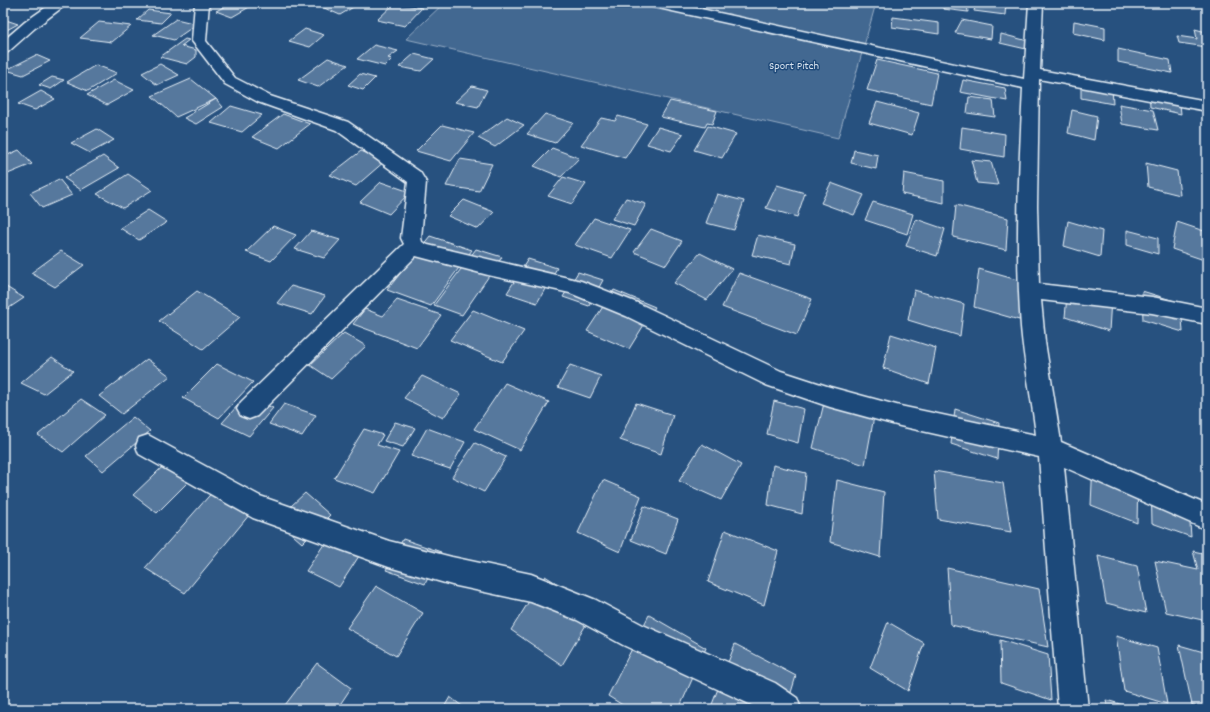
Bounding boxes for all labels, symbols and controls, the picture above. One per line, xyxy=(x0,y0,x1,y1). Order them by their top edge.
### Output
park label: Sport Pitch xyxy=(769,58,819,75)

